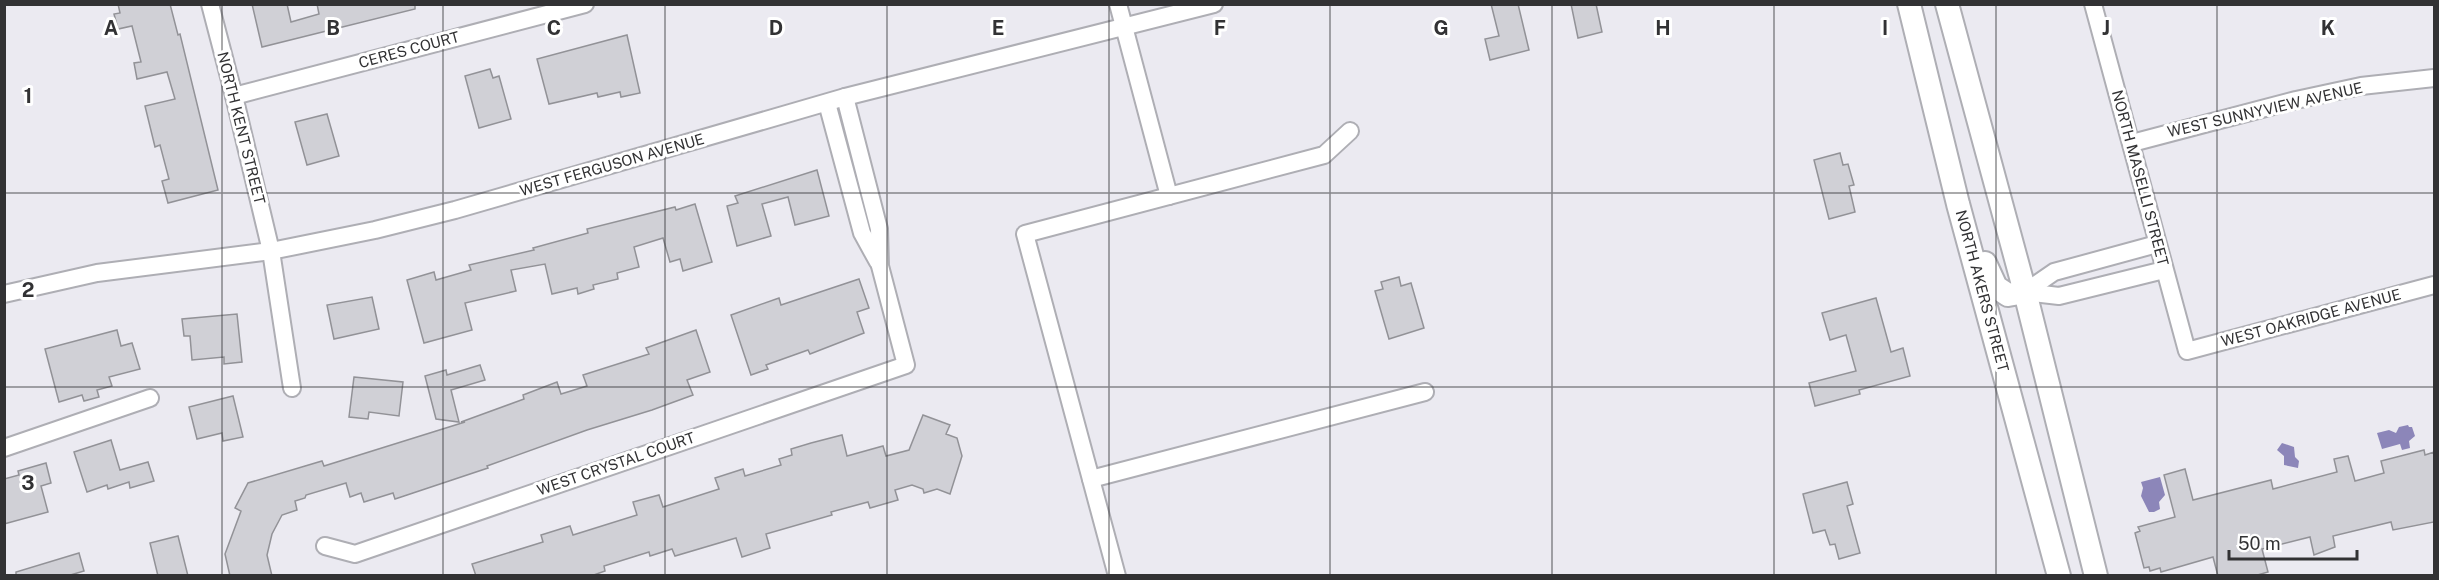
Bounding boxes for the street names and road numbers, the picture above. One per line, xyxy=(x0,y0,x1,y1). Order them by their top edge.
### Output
street label: CERES COURT xyxy=(357,28,461,71)
street label: NORTH KENT STREET xyxy=(214,50,269,206)
street label: WEST SUNNYVIEW AVENUE xyxy=(2166,79,2364,140)
street label: NORTH MASELLI STREET xyxy=(2109,88,2172,268)
street label: WEST FERGUSON AVENUE xyxy=(518,130,706,199)
street label: NORTH AKERS STREET xyxy=(1953,208,2012,374)
street label: WEST OAKRIDGE AVENUE xyxy=(2219,285,2403,350)
street label: WEST CRYSTAL COURT xyxy=(535,428,697,499)

